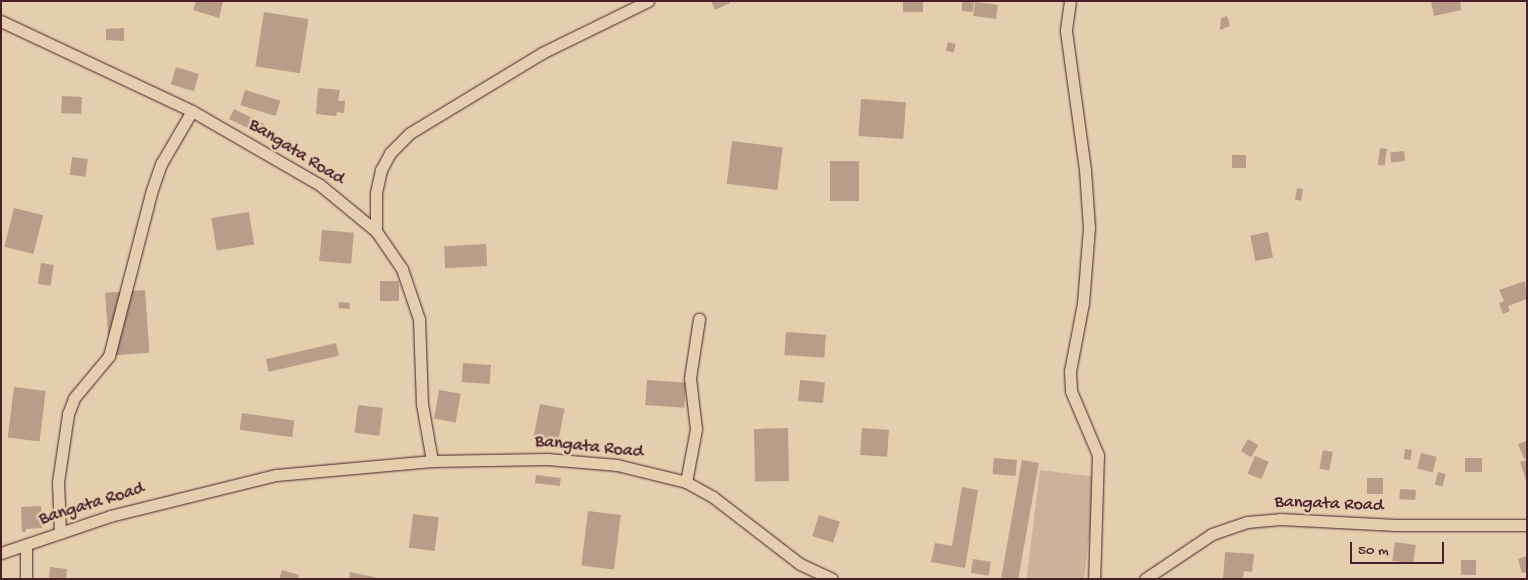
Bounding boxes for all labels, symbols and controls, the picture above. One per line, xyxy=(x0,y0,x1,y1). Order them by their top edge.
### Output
street label: Bangata Road xyxy=(244,115,348,191)
street label: Bangata Road xyxy=(534,432,644,464)
street label: Bangata Road xyxy=(37,479,147,531)
street label: Bangata Road xyxy=(1274,492,1384,518)
scale bar xyxy=(1353,532,1447,564)
text: 50 m xyxy=(1358,542,1389,560)

